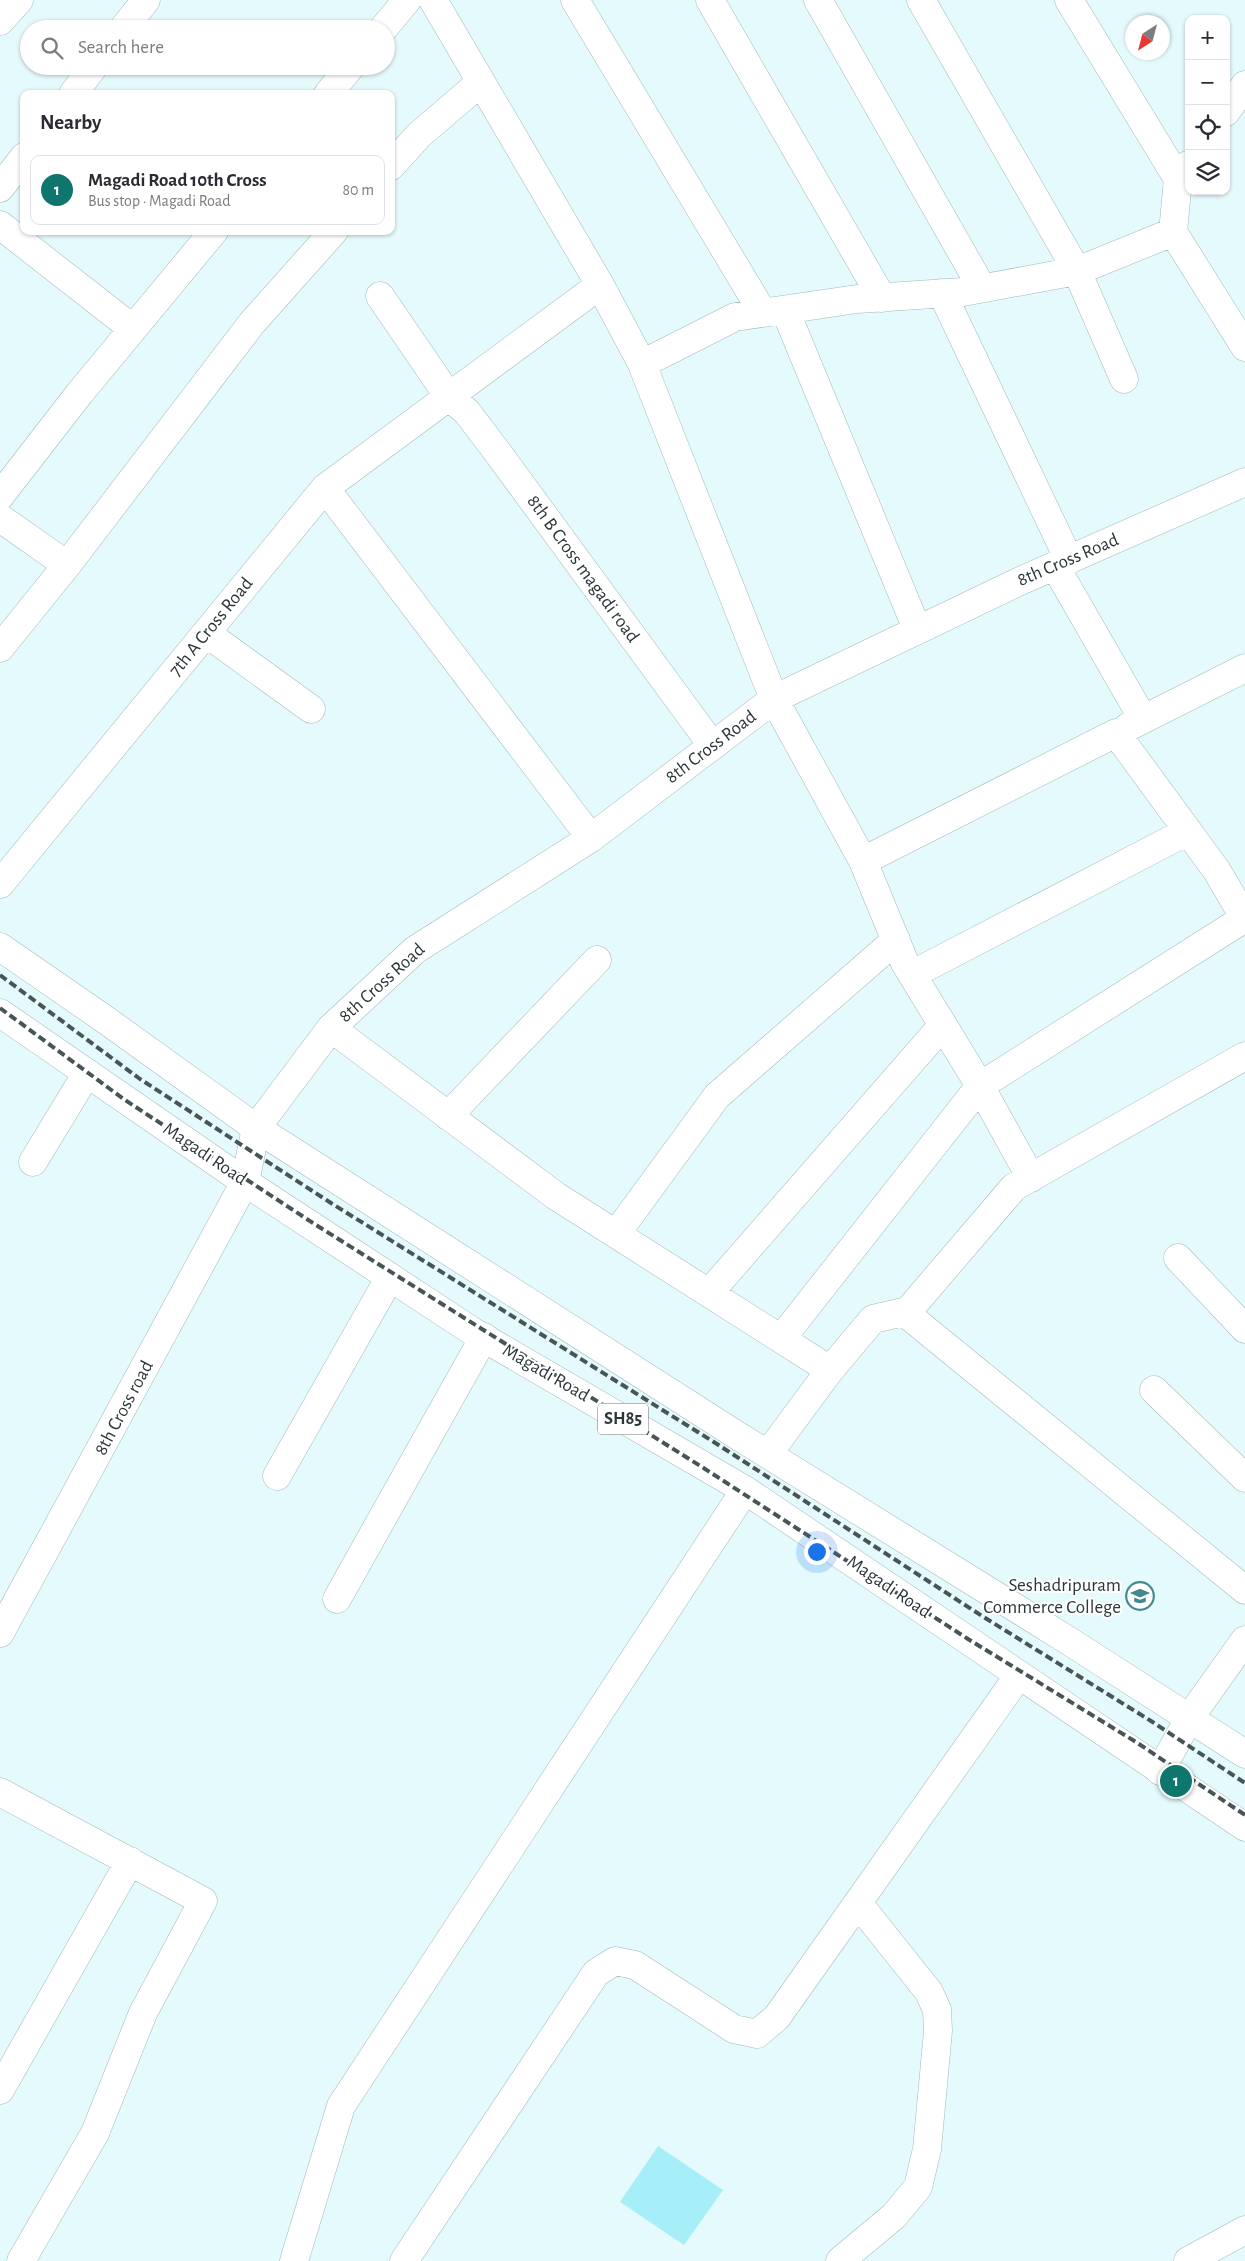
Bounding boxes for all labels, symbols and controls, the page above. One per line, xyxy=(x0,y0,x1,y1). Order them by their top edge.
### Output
north arrow xyxy=(1125,15,1170,60)
map controls xyxy=(1185,15,1230,195)
button: + xyxy=(1185,15,1230,60)
search box xyxy=(20,20,395,75)
icon: search xyxy=(38,34,66,62)
text: Search here xyxy=(78,38,164,57)
button: − xyxy=(1185,60,1230,105)
button: locate xyxy=(1185,105,1230,150)
text: Nearby xyxy=(40,112,101,133)
button: layers xyxy=(1185,150,1230,195)
text: Magadi Road 10th Cross xyxy=(88,171,267,190)
text: 1 xyxy=(54,182,60,198)
text: 80 m xyxy=(343,182,374,198)
text: Bus stop · Magadi Road xyxy=(88,193,231,209)
street label: 8th B Cross magadi road xyxy=(523,492,643,646)
street label: 8th Cross Road xyxy=(1015,530,1122,590)
street label: 7th A Cross Road xyxy=(166,574,257,680)
street label: 8th Cross Road xyxy=(662,707,760,787)
street label: 8th Cross Road xyxy=(336,940,429,1026)
street label: Magadi Road xyxy=(160,1119,251,1189)
street label: Magadi Road xyxy=(499,1341,593,1405)
street label: 8th Cross road xyxy=(91,1357,157,1458)
road number: SH85 xyxy=(598,1404,648,1435)
your location xyxy=(804,1539,830,1565)
street label: Magadi Road xyxy=(844,1552,935,1622)
place label: Seshadripuram Commerce College xyxy=(983,1576,1121,1617)
school or university icon: Seshadripuram Commerce College xyxy=(1125,1581,1155,1611)
pin: 1 xyxy=(1160,1762,1192,1800)

